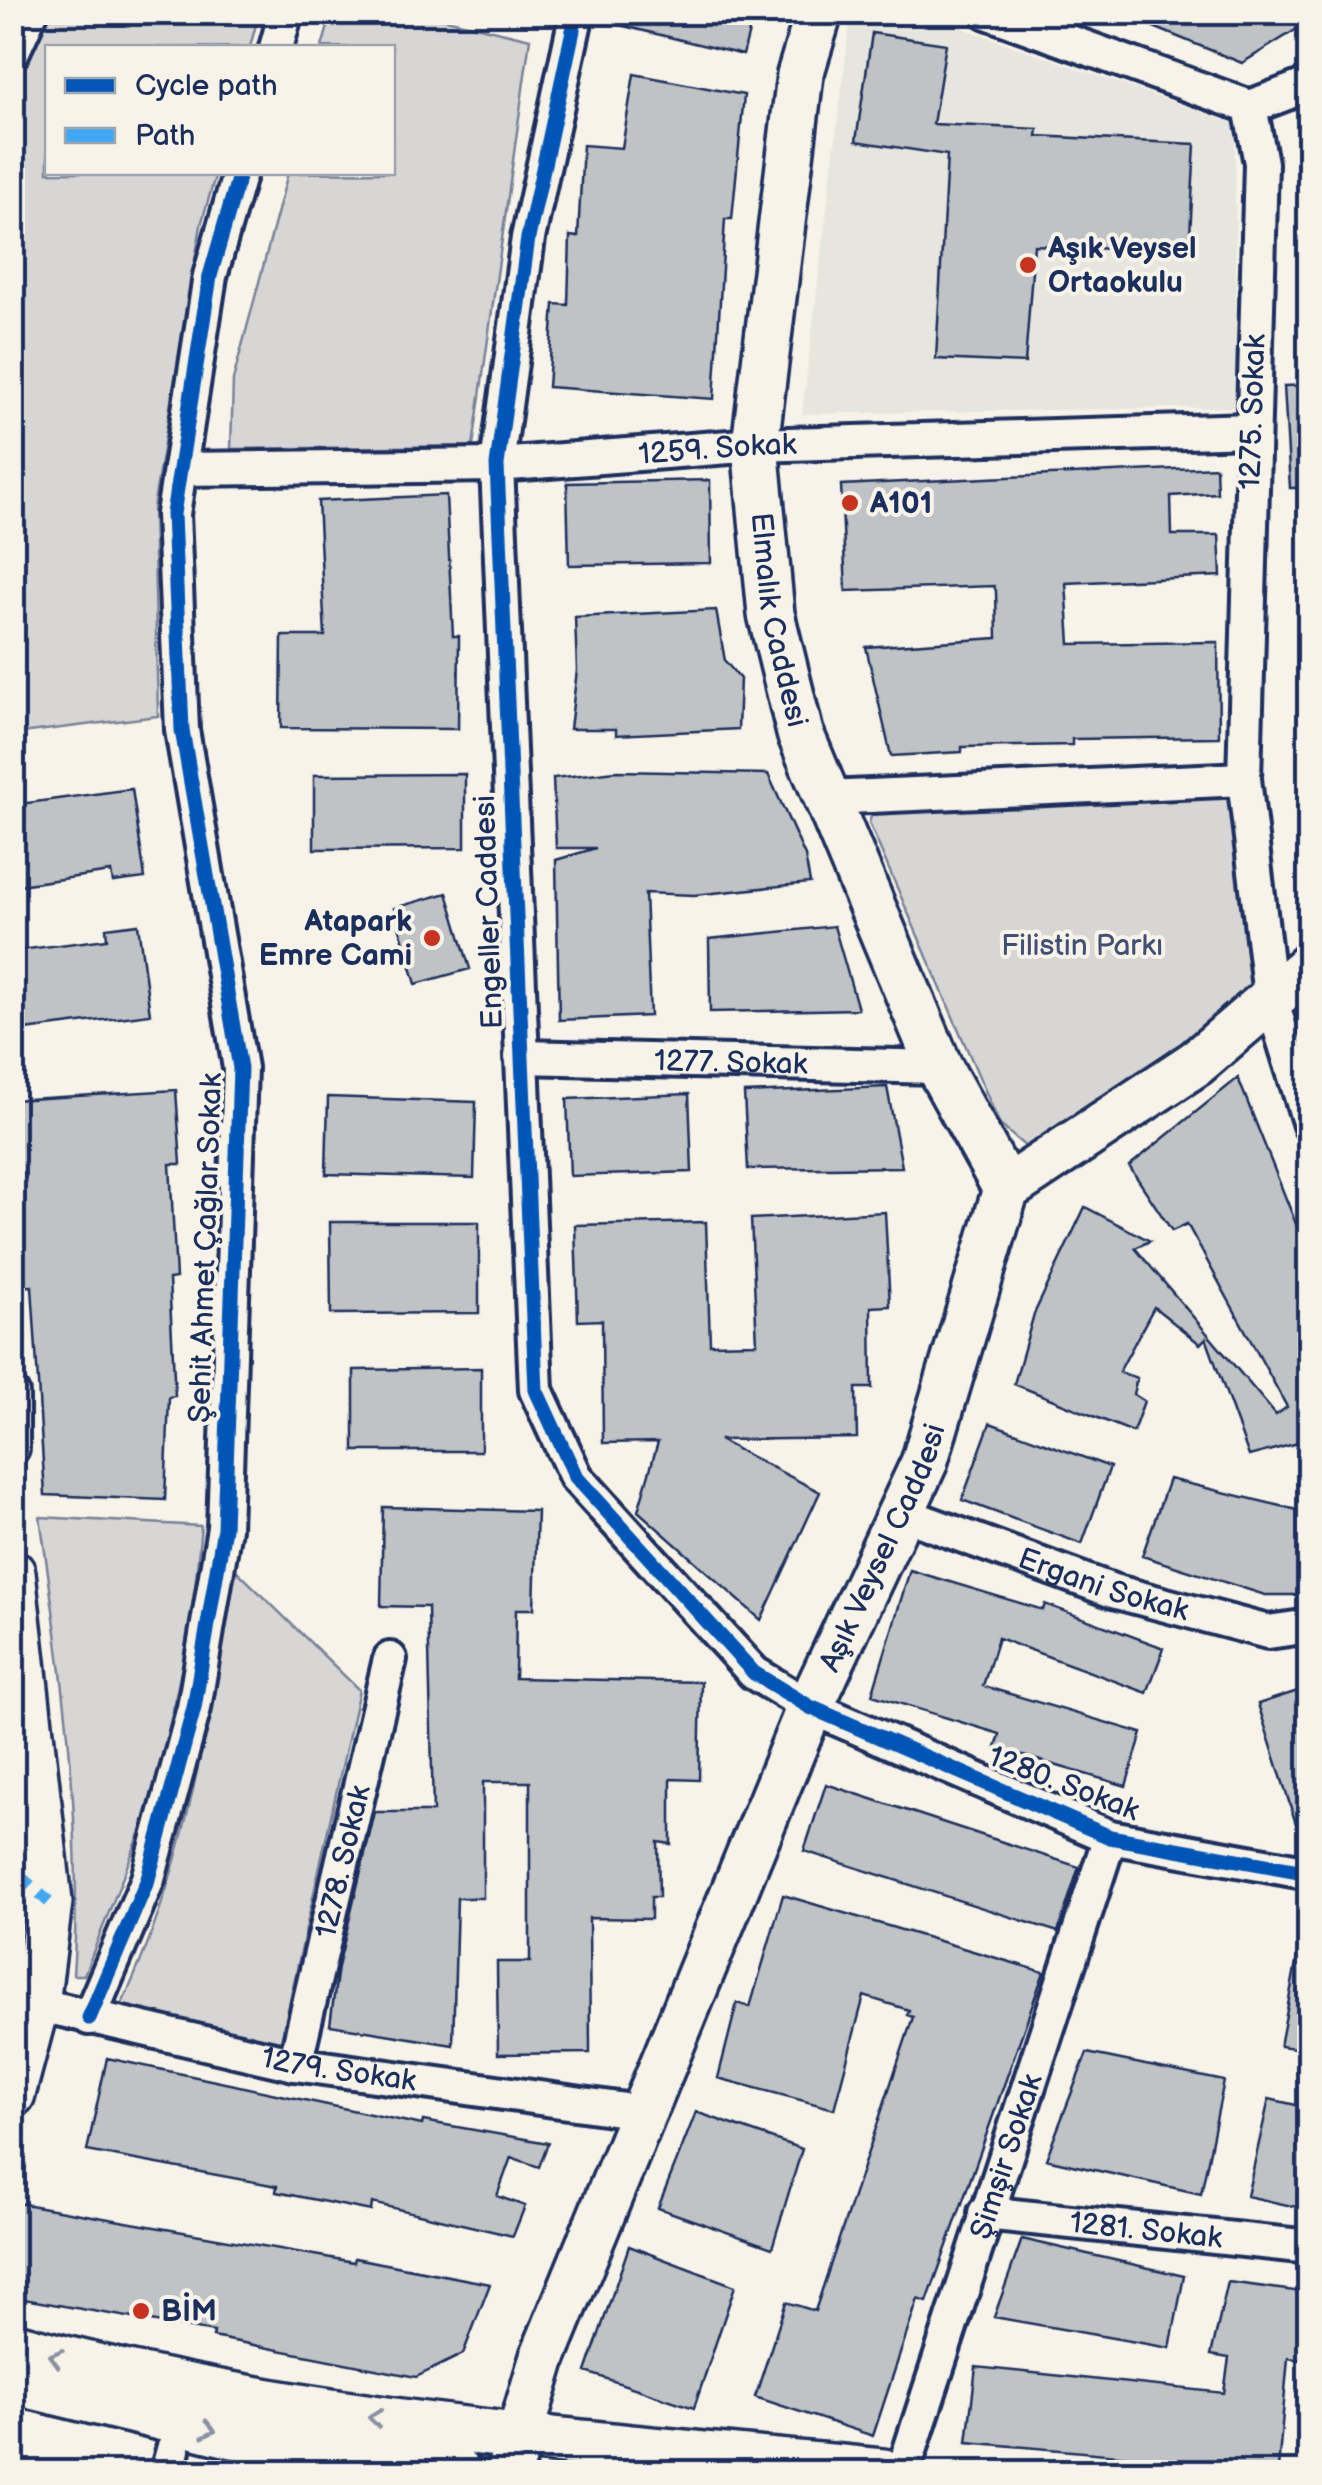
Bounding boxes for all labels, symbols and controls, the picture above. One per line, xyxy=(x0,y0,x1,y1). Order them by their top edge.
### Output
legend xyxy=(45,45,395,175)
text: Cycle path xyxy=(135,68,278,104)
text: Path xyxy=(135,118,195,154)
place label: Aşık Veysel Ortaokulu xyxy=(1047,231,1197,301)
marker: Aşık Veysel Ortaokulu xyxy=(1017,254,1039,276)
street label: 1275. Sokak xyxy=(1232,333,1274,490)
street label: 1259. Sokak xyxy=(637,427,797,473)
place label: A101 xyxy=(869,486,932,522)
marker: A101 xyxy=(839,492,861,514)
street label: Elmalık Caddesi xyxy=(742,511,815,731)
street label: Engeller Caddesi xyxy=(467,794,511,1030)
place label: Atapark Emre Cami xyxy=(259,904,412,974)
marker: Atapark Emre Cami xyxy=(421,927,443,949)
park label: Filistin Parkı xyxy=(1001,928,1163,964)
street label: 1277. Sokak xyxy=(654,1043,808,1083)
street label: Şehit Ahmet Çağlar Sokak xyxy=(182,1072,230,1424)
street label: Aşık Veysel Caddesi xyxy=(812,1420,954,1678)
street label: Ergani Sokak xyxy=(1013,1541,1193,1629)
street label: 1280. Sokak xyxy=(983,1739,1145,1829)
street label: 1278. Sokak xyxy=(308,1781,379,1942)
street label: 1279. Sokak xyxy=(258,2040,419,2100)
street label: Şimşir Sokak xyxy=(963,2069,1051,2244)
street label: 1281. Sokak xyxy=(1068,2205,1224,2257)
place label: BİM xyxy=(161,2291,217,2330)
marker: BİM xyxy=(130,2300,152,2322)
one-way arrow xyxy=(48,2348,65,2369)
one-way arrow xyxy=(366,2409,383,2430)
one-way arrow xyxy=(200,2418,217,2439)

